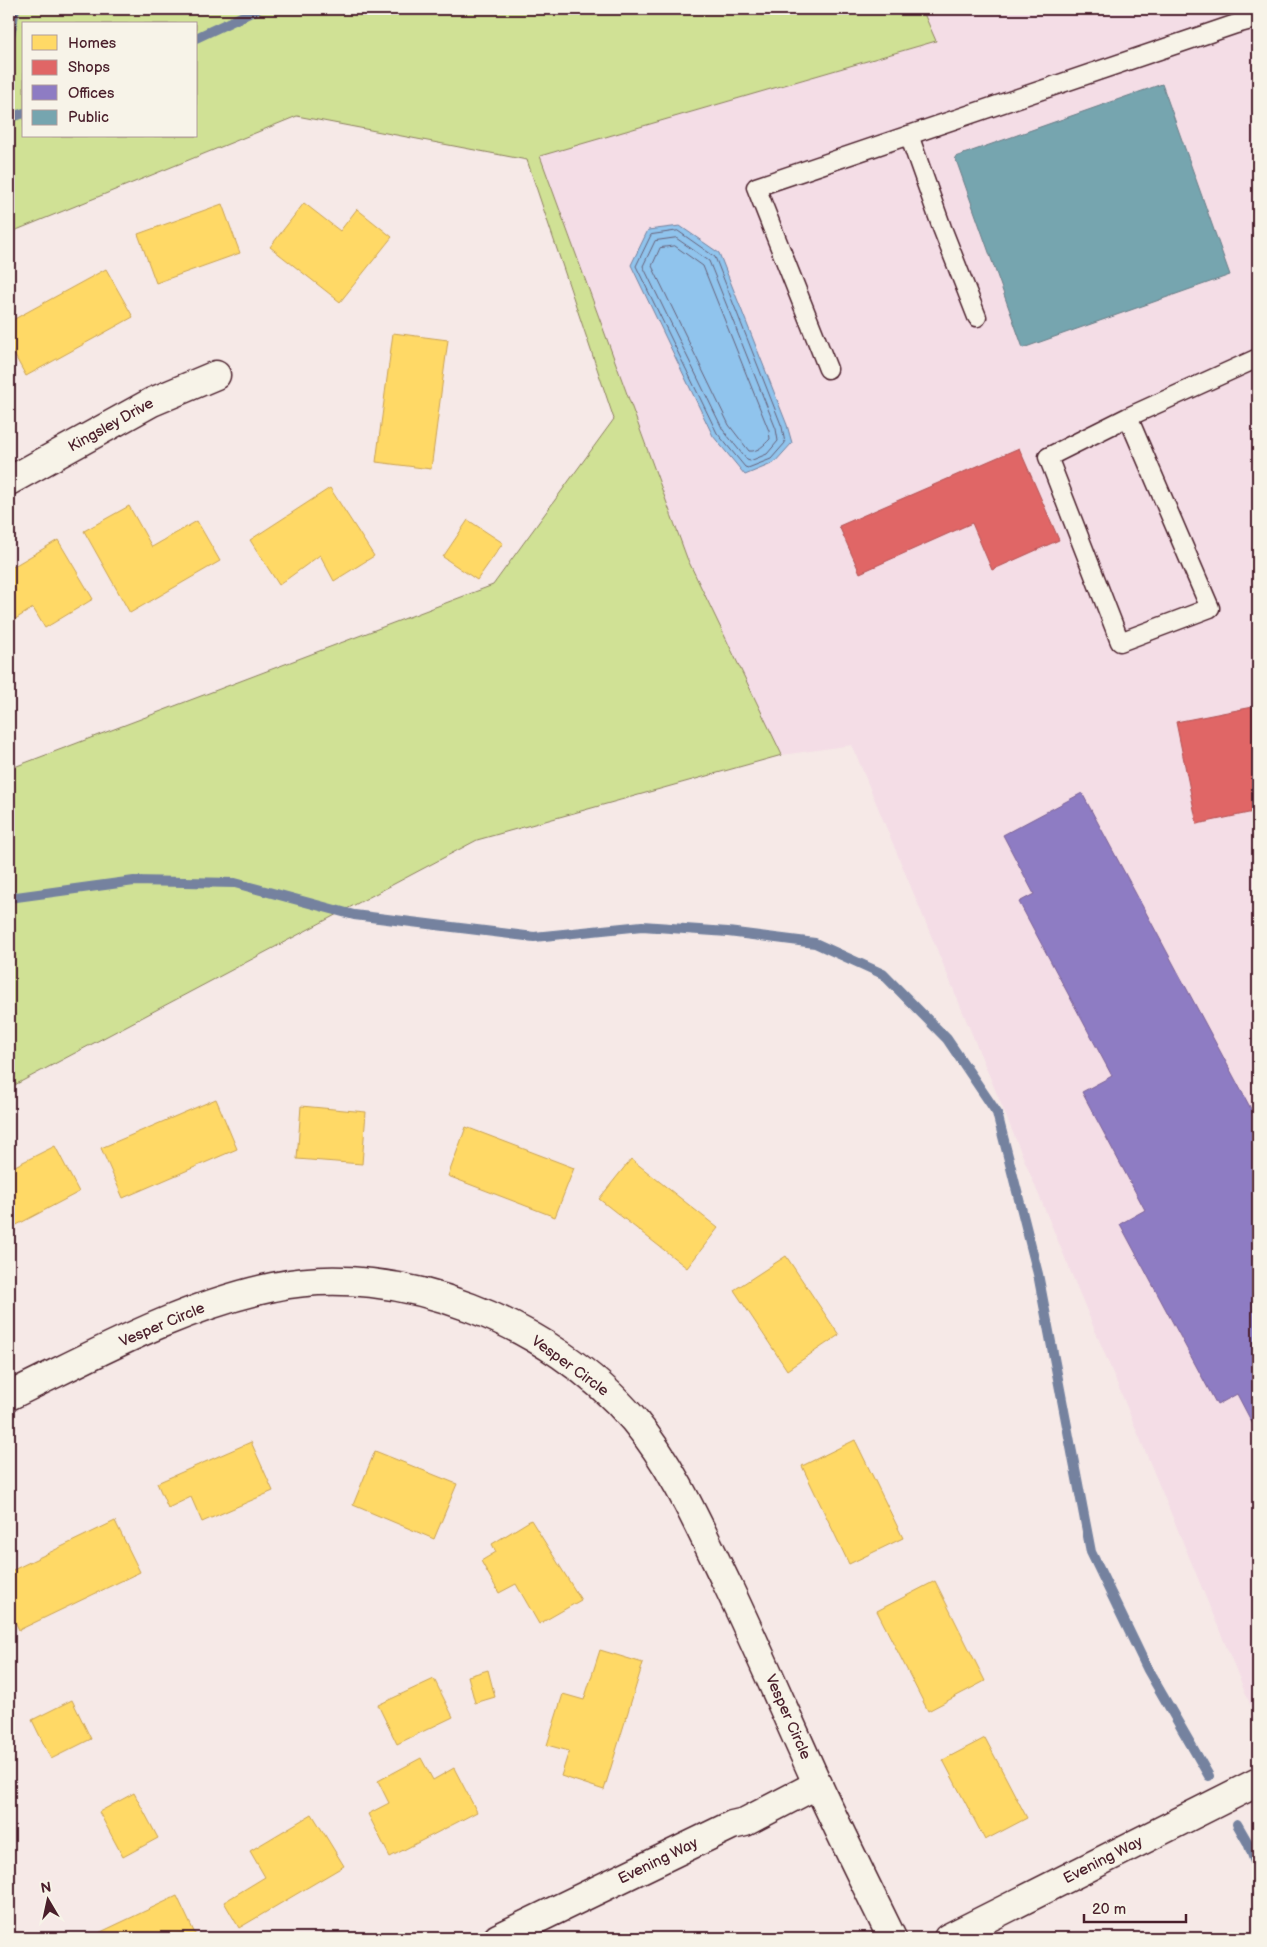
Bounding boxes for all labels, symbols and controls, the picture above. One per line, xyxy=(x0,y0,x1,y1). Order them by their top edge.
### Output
legend xyxy=(22,22,198,138)
text: Homes xyxy=(68,34,117,53)
text: Shops xyxy=(68,58,111,77)
text: Offices xyxy=(68,84,115,103)
text: Public xyxy=(68,108,109,127)
street label: Kingsley Drive xyxy=(65,394,157,456)
street label: Vesper Circle xyxy=(116,1298,208,1352)
street label: Vesper Circle xyxy=(528,1332,612,1400)
street label: Vesper Circle xyxy=(761,1672,815,1762)
street label: Evening Way xyxy=(1060,1832,1146,1888)
street label: Evening Way xyxy=(615,1833,701,1888)
north arrow xyxy=(22,1874,72,1924)
text: N xyxy=(40,1878,53,1897)
scale bar xyxy=(1084,1892,1187,1924)
text: 20 m xyxy=(1092,1900,1126,1919)

